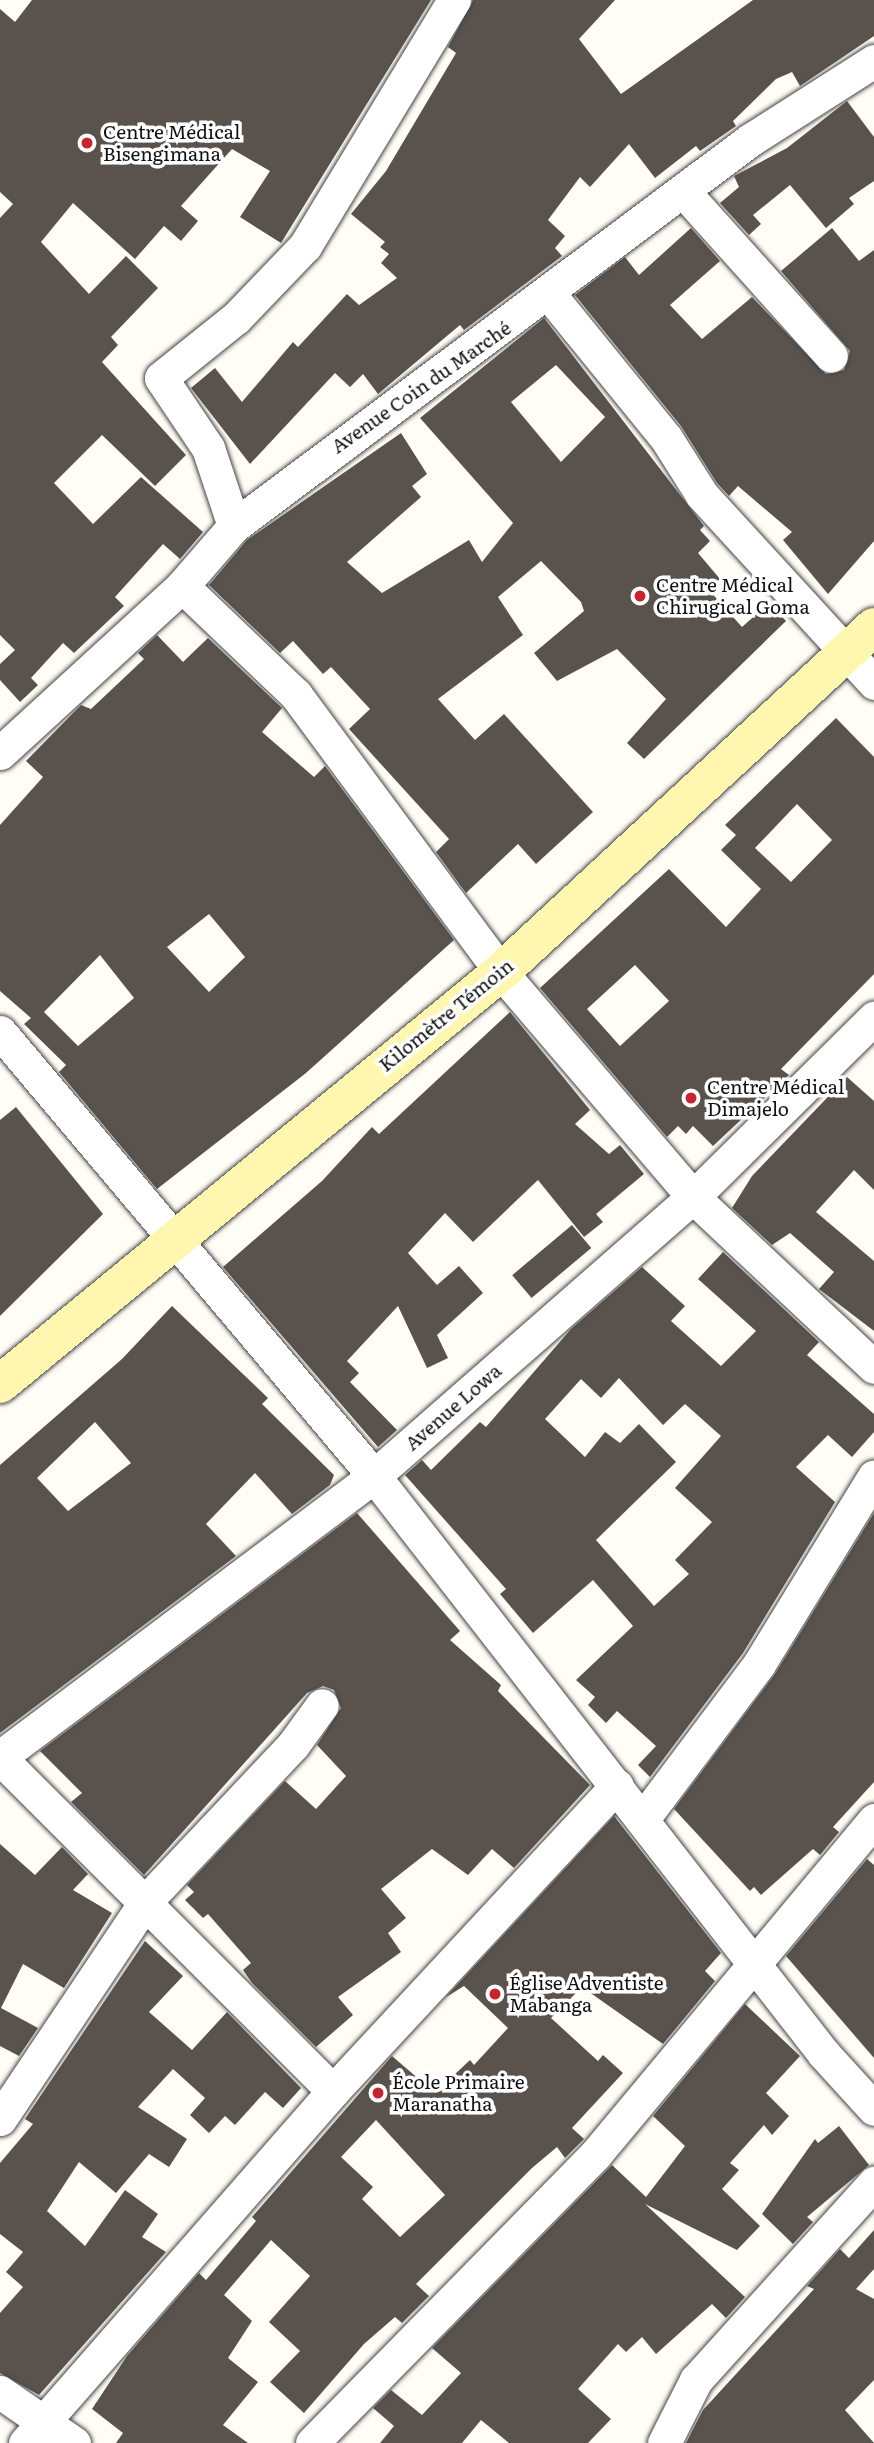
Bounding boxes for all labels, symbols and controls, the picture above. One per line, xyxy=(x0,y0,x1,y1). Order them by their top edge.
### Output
place label: Centre Médical Bisengimana xyxy=(103,121,240,165)
marker: Centre Médical Bisengimana xyxy=(77,133,97,153)
street label: Avenue Coin du Marché xyxy=(327,316,515,458)
place label: Centre Médical Chirugical Goma xyxy=(656,574,810,618)
marker: Centre Médical Chirugical Goma xyxy=(630,586,650,606)
street label: Kilomètre Témoin xyxy=(374,954,518,1076)
place label: Centre Médical Dimajelo xyxy=(707,1076,844,1120)
marker: Centre Médical Dimajelo xyxy=(681,1088,701,1108)
street label: Avenue Lowa xyxy=(400,1359,506,1455)
place label: Église Adventiste Mabanga xyxy=(509,1972,664,2016)
marker: Église Adventiste Mabanga xyxy=(487,1986,503,2002)
place label: École Primaire Maranatha xyxy=(392,2071,525,2115)
marker: École Primaire Maranatha xyxy=(370,2085,386,2101)

